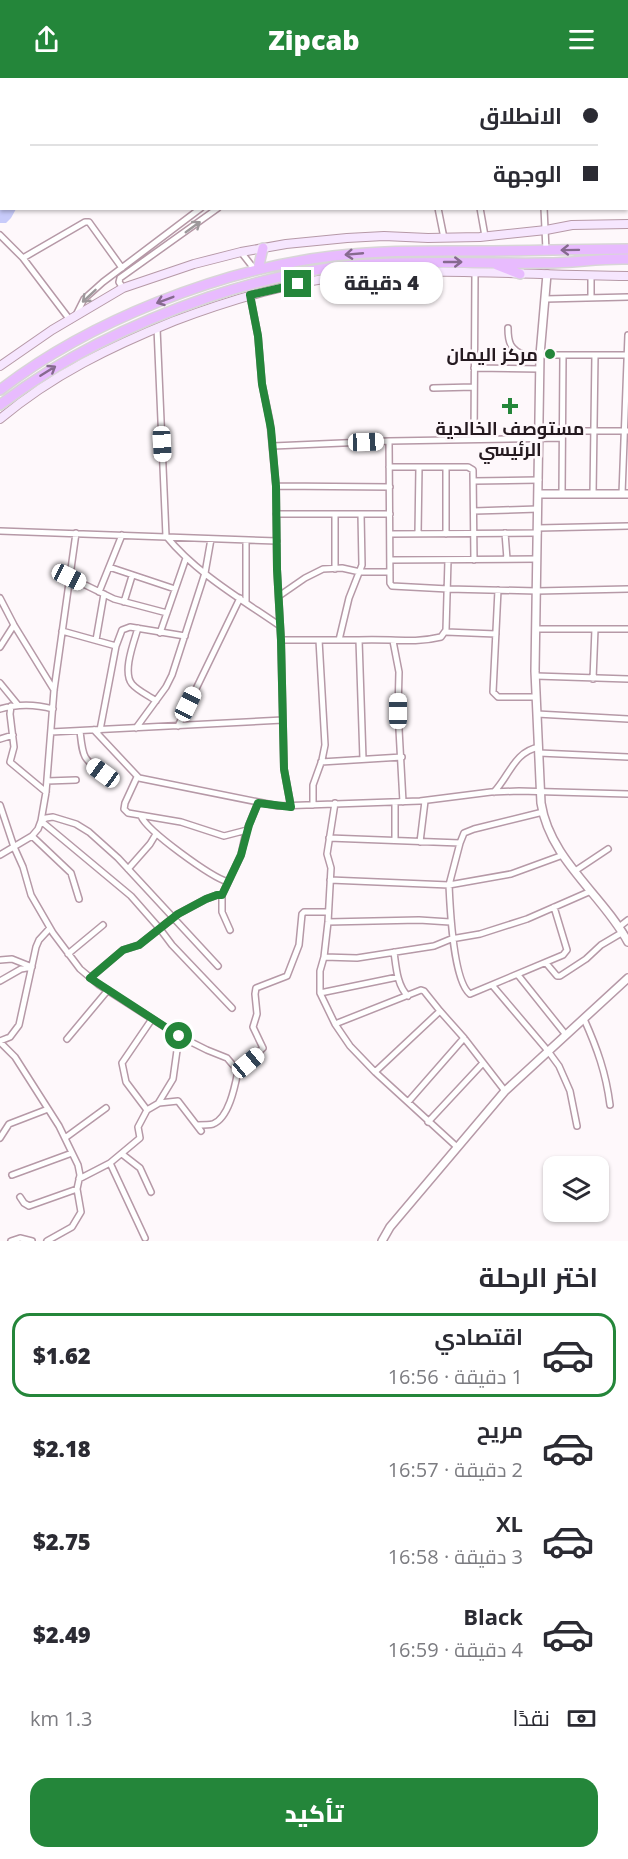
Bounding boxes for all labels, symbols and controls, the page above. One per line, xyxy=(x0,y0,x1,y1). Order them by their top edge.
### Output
text: Zipcab xyxy=(268,21,360,58)
icon: share xyxy=(30,23,63,56)
icon: menu xyxy=(565,23,598,56)
text: الانطلاق xyxy=(479,100,562,130)
text: الوجهة xyxy=(493,158,562,188)
one-way arrow xyxy=(185,221,201,233)
one-way arrow xyxy=(560,244,580,255)
one-way arrow xyxy=(344,249,364,260)
one-way arrow xyxy=(443,256,463,268)
callout: 4 دقيقة xyxy=(319,263,442,305)
text: 4 دقيقة xyxy=(344,269,419,296)
route end xyxy=(284,270,311,297)
one-way arrow xyxy=(81,289,96,303)
one-way arrow xyxy=(156,295,175,306)
place label: مركز اليمان xyxy=(446,342,538,366)
marker: مركز اليمان xyxy=(543,347,557,361)
one-way arrow xyxy=(39,364,56,376)
marker: مستوصف الخالدية الرئيسي xyxy=(501,397,519,415)
place label: مستوصف الخالدية الرئيسي xyxy=(436,416,584,464)
car xyxy=(152,426,172,462)
car xyxy=(348,432,384,452)
car xyxy=(49,561,89,593)
car xyxy=(172,684,204,724)
car xyxy=(389,693,407,729)
car xyxy=(83,755,123,791)
route start xyxy=(165,1022,192,1049)
car xyxy=(228,1045,268,1081)
map controls xyxy=(543,1156,609,1222)
button: layers xyxy=(543,1156,609,1222)
text: اختر الرحلة xyxy=(479,1258,598,1295)
text: اقتصادي xyxy=(434,1321,523,1351)
icon: car xyxy=(541,1328,595,1382)
text: $1.62 xyxy=(33,1340,91,1370)
text: 1 دقيقة · 16:56 xyxy=(388,1363,523,1390)
text: مريح xyxy=(477,1414,523,1444)
icon: car xyxy=(541,1421,595,1475)
text: $2.18 xyxy=(33,1433,91,1463)
text: 2 دقيقة · 16:57 xyxy=(388,1456,523,1483)
text: XL xyxy=(496,1508,523,1538)
icon: car xyxy=(541,1514,595,1568)
text: $2.75 xyxy=(33,1526,91,1556)
text: 3 دقيقة · 16:58 xyxy=(388,1543,523,1570)
text: Black xyxy=(463,1601,523,1631)
icon: car xyxy=(541,1607,595,1661)
text: $2.49 xyxy=(33,1619,91,1649)
text: 4 دقيقة · 16:59 xyxy=(388,1636,523,1663)
text: نقدًا xyxy=(512,1702,550,1732)
icon: cash xyxy=(565,1702,598,1735)
text: 1.3 km xyxy=(30,1705,92,1732)
button: تأكيد xyxy=(30,1778,598,1847)

